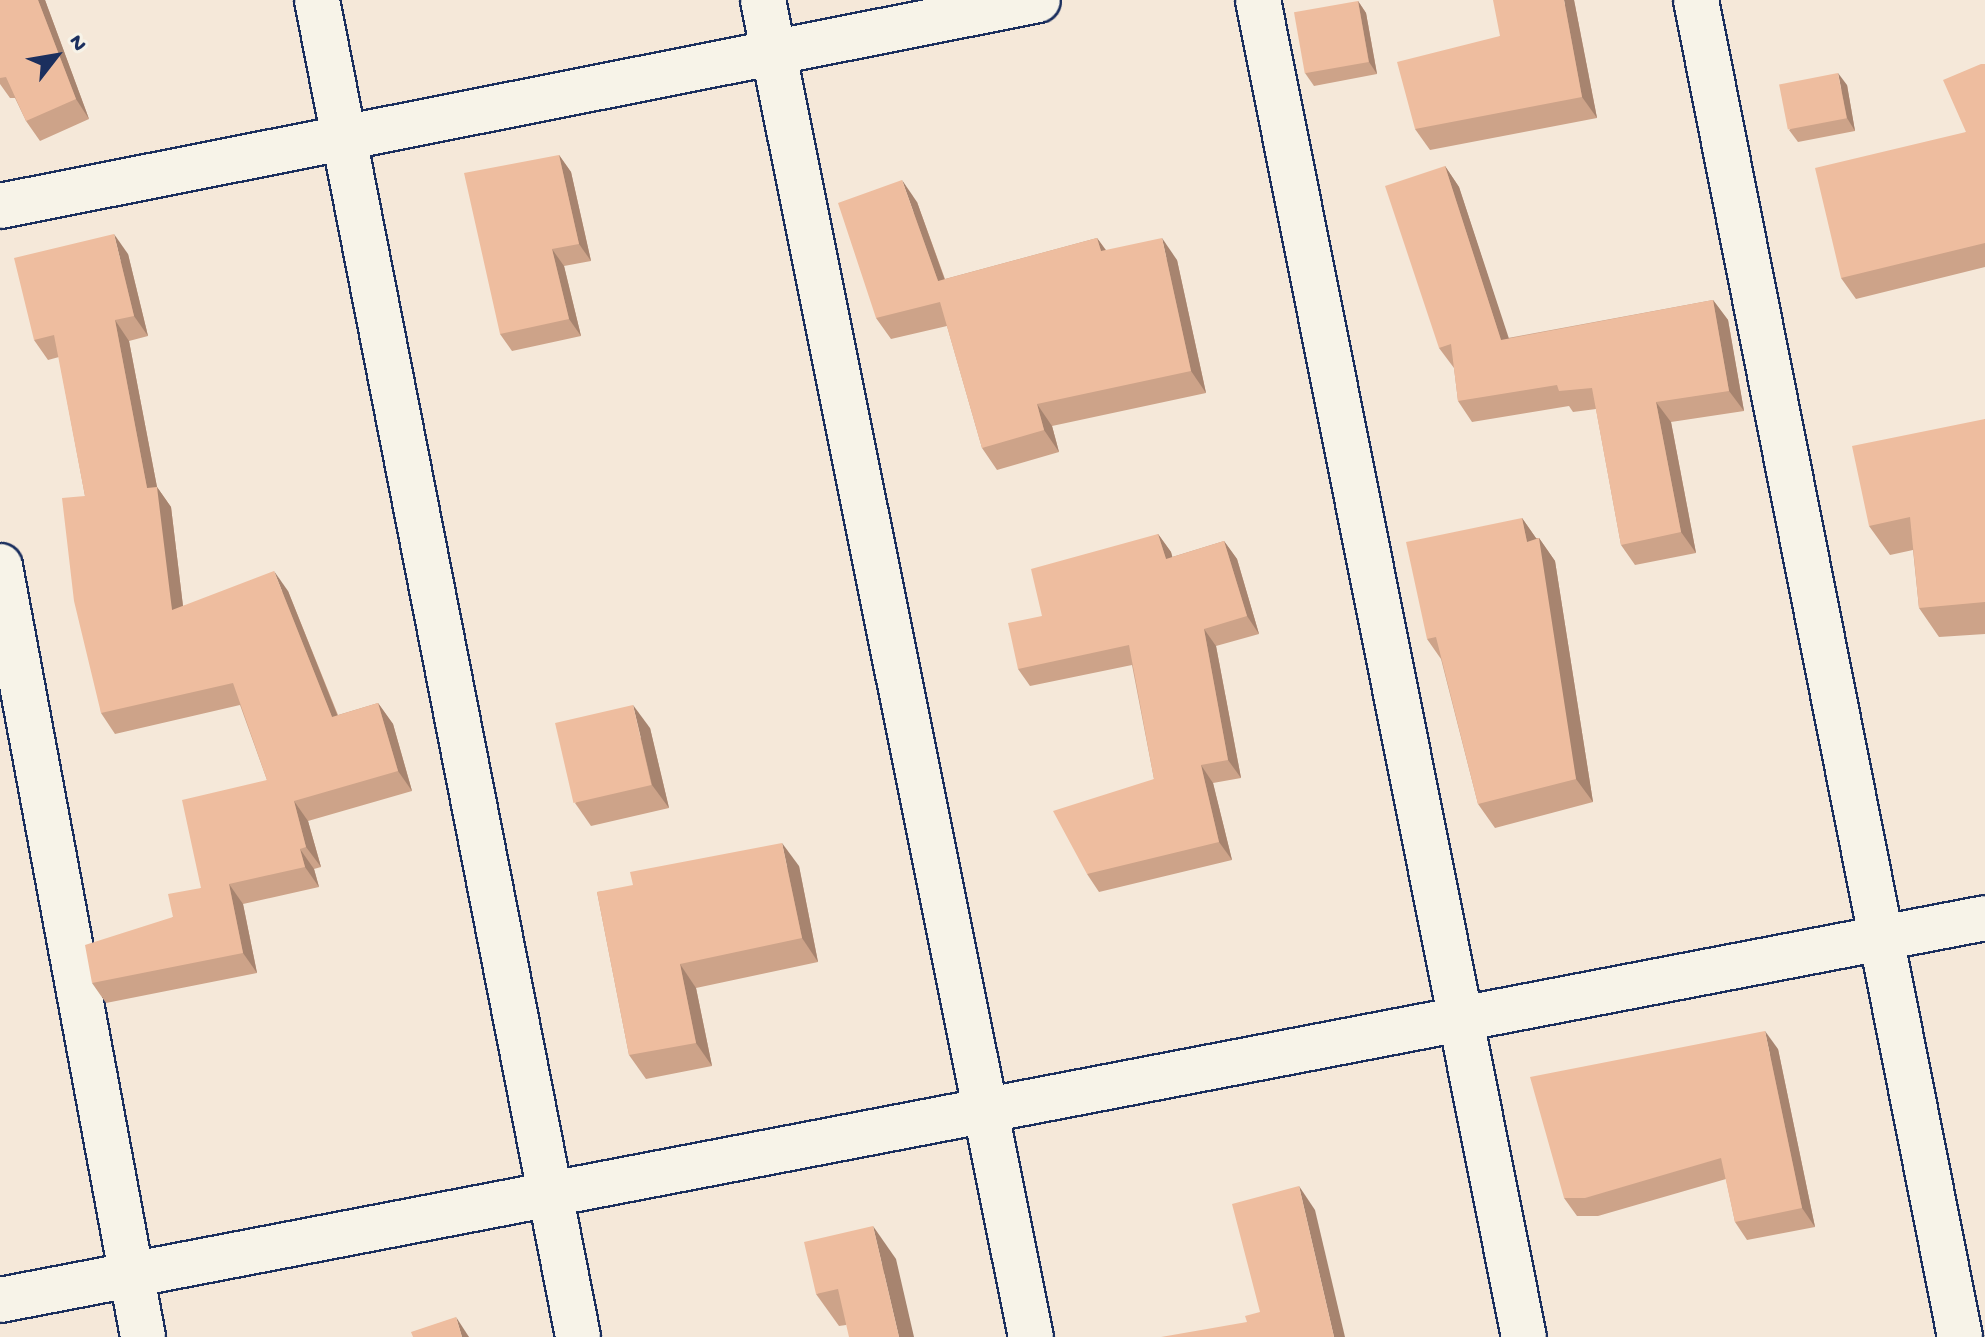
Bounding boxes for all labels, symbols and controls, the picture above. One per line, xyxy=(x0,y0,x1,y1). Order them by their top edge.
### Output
north arrow xyxy=(16,16,96,96)
text: N xyxy=(62,31,91,56)

